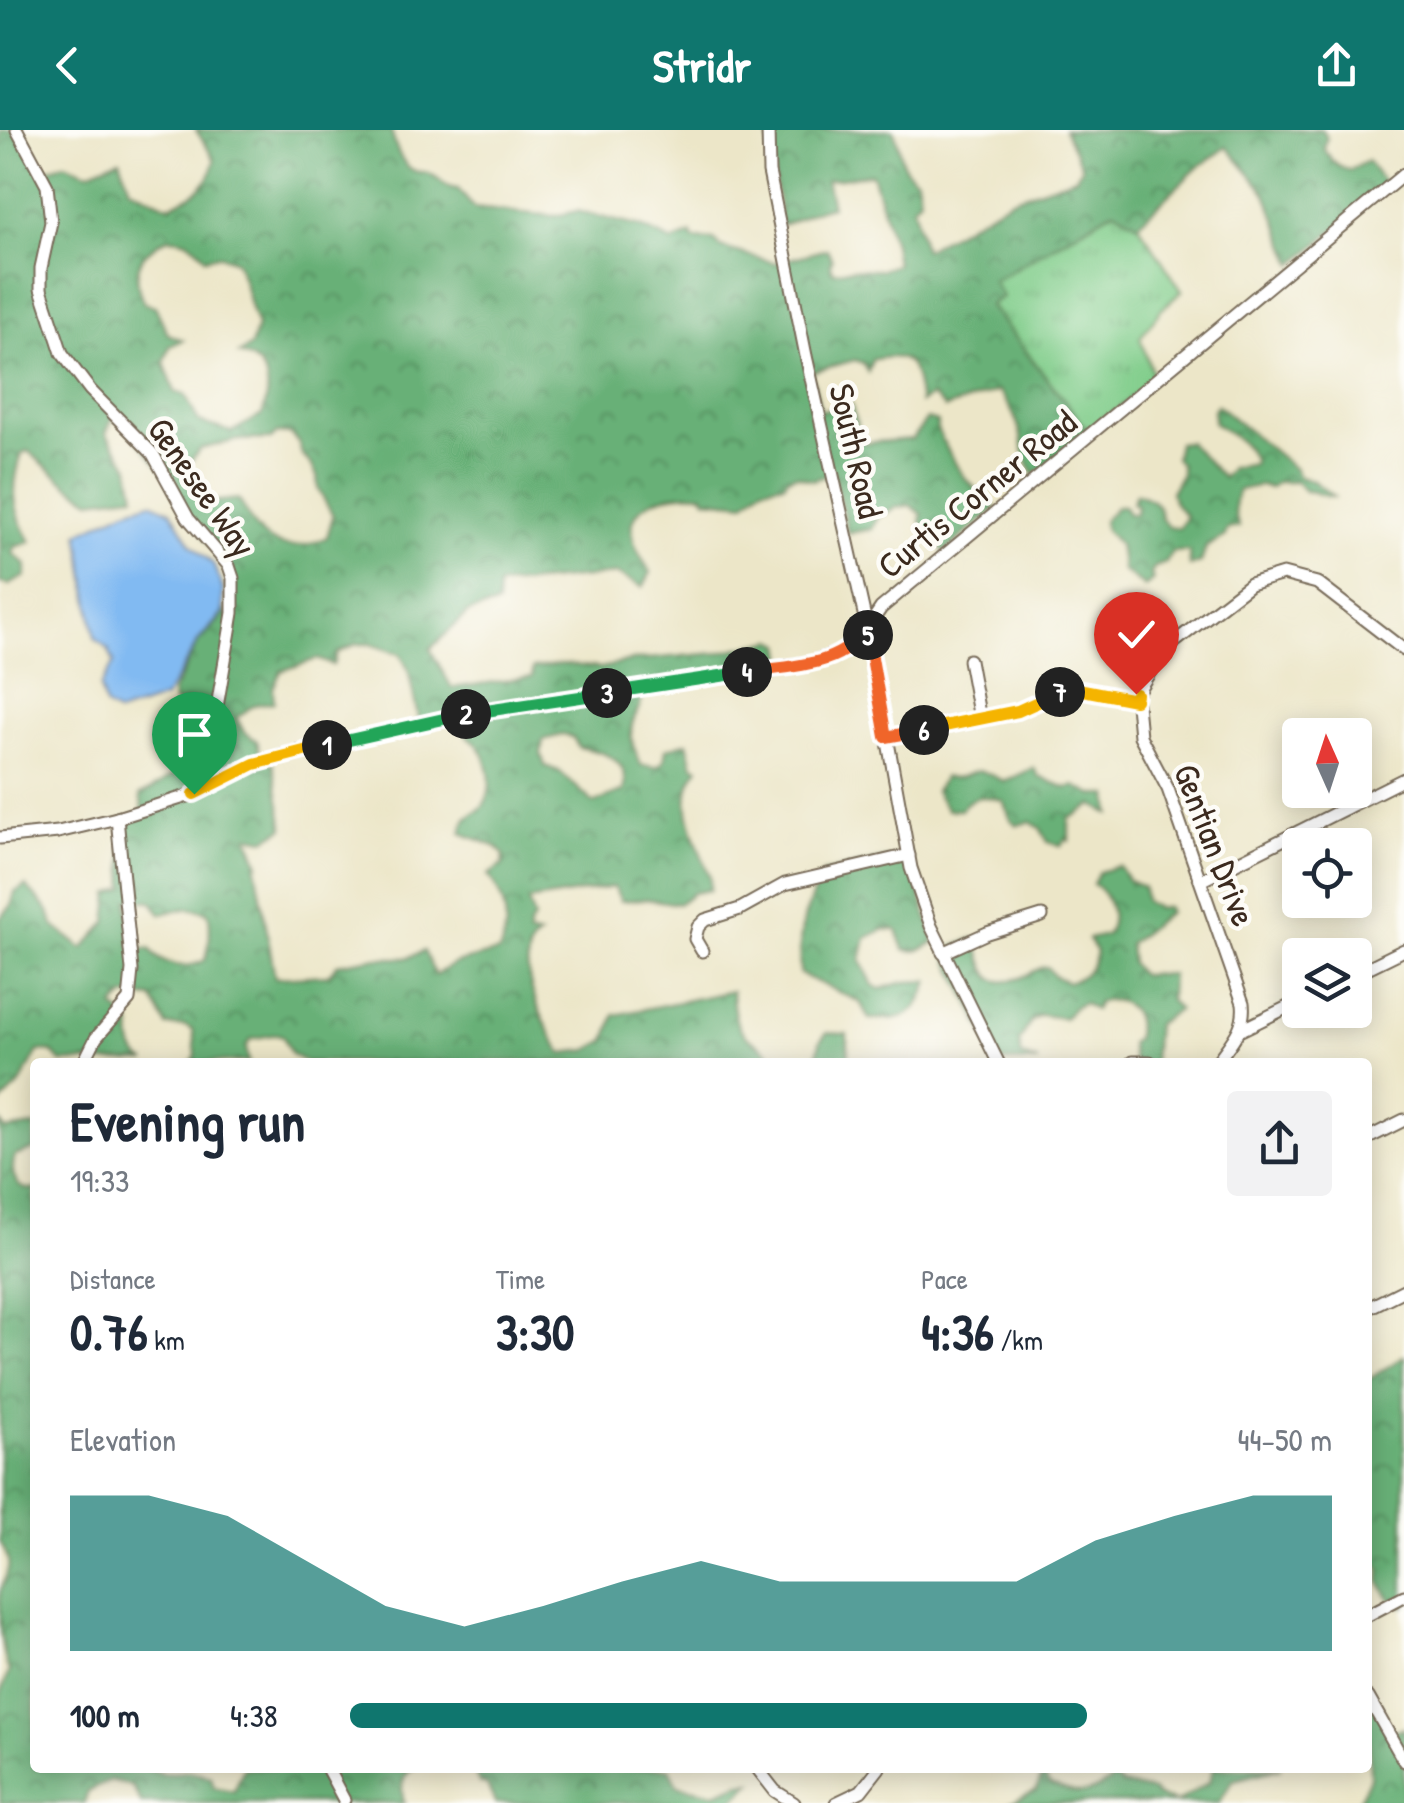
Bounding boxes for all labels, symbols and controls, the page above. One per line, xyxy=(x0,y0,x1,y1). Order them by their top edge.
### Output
text: Stridr xyxy=(653,35,751,96)
icon: back xyxy=(40,38,95,93)
icon: share xyxy=(1309,38,1364,93)
street label: South Road xyxy=(818,379,895,523)
street label: Curtis Corner Road xyxy=(867,399,1086,588)
street label: Genesee Way xyxy=(137,408,268,566)
pin xyxy=(1094,592,1179,695)
icon: check xyxy=(1109,607,1164,662)
pin: 5 xyxy=(843,610,893,660)
text: 5 xyxy=(862,616,874,654)
pin: 4 xyxy=(722,647,772,697)
text: 4 xyxy=(742,653,752,691)
pin: 7 xyxy=(1035,667,1085,717)
pin: 3 xyxy=(582,668,632,718)
text: 7 xyxy=(1053,673,1067,711)
text: 3 xyxy=(601,674,613,712)
pin: 2 xyxy=(441,689,491,739)
pin xyxy=(152,692,237,795)
text: 2 xyxy=(459,695,473,733)
pin: 6 xyxy=(899,705,949,755)
icon: arrive xyxy=(167,707,222,762)
text: 6 xyxy=(918,711,930,749)
north arrow xyxy=(1282,718,1372,808)
map controls xyxy=(1282,718,1372,1028)
pin: 1 xyxy=(302,720,352,770)
text: 1 xyxy=(322,726,332,764)
street label: Gentian Drive xyxy=(1163,757,1268,933)
button: locate xyxy=(1282,828,1372,918)
button: layers xyxy=(1282,938,1372,1028)
text: Evening run xyxy=(70,1084,305,1158)
button: share xyxy=(1227,1091,1332,1196)
text: 19:33 xyxy=(70,1159,129,1202)
text: Distance xyxy=(70,1260,156,1298)
text: Time xyxy=(496,1260,545,1298)
text: Pace xyxy=(921,1260,968,1298)
text: 0.76 xyxy=(70,1298,148,1366)
text: 3:30 xyxy=(496,1298,574,1366)
text: 4:36 xyxy=(921,1298,994,1366)
text: km xyxy=(148,1321,185,1359)
text: /km xyxy=(994,1321,1043,1359)
text: Elevation xyxy=(70,1418,176,1461)
text: 44–50 m xyxy=(1238,1418,1332,1461)
text: 100 m xyxy=(70,1694,139,1737)
text: 4:38 xyxy=(230,1694,278,1737)

